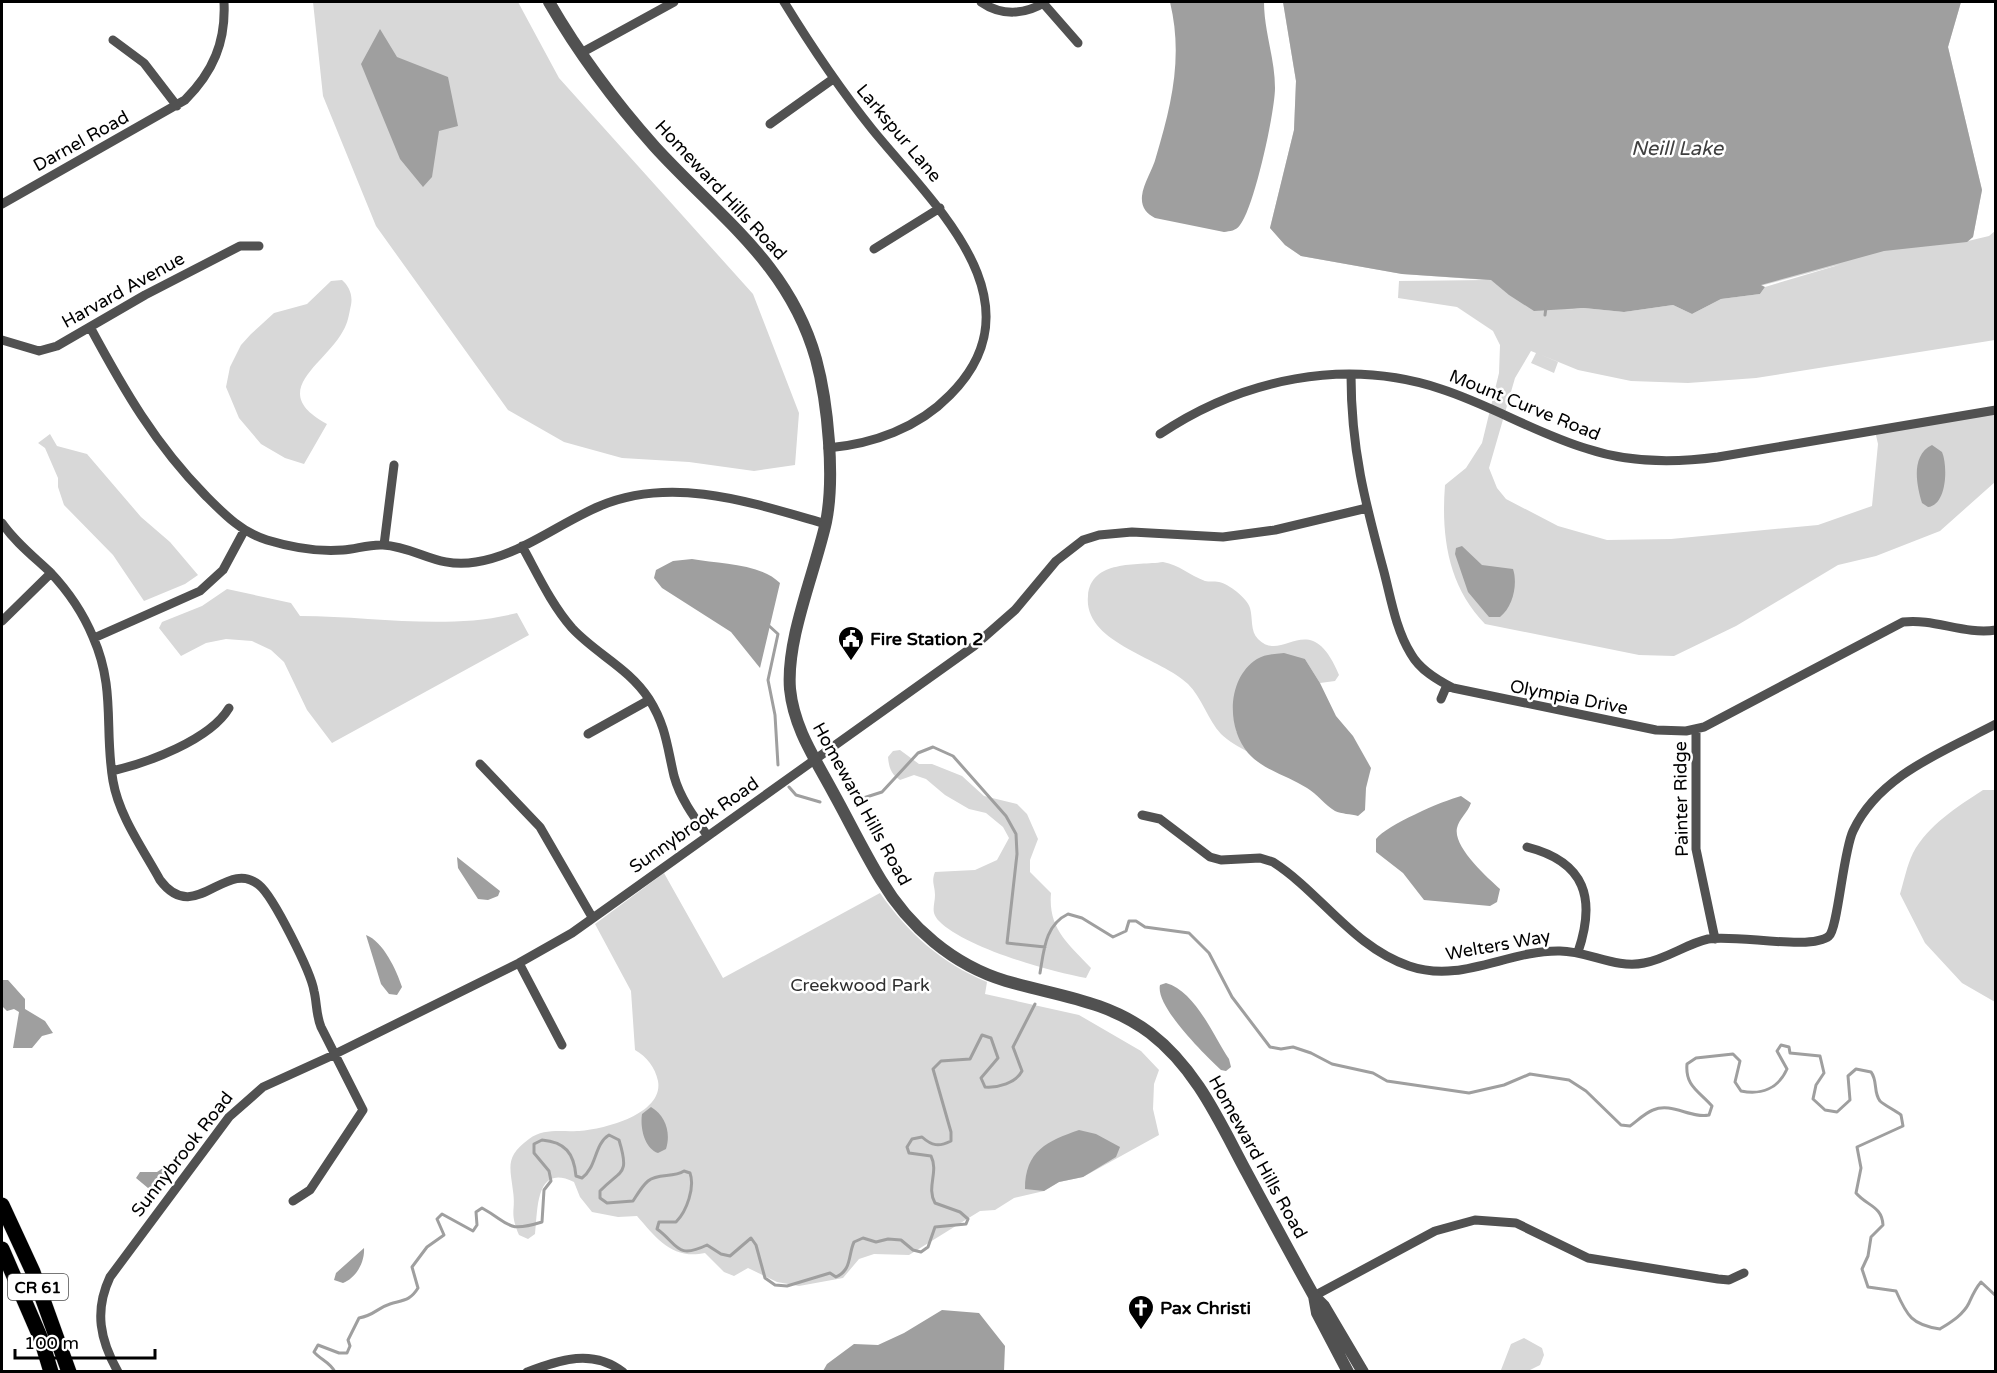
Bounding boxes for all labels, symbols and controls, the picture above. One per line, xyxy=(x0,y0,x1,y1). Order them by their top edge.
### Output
street label: Larkspur Lane xyxy=(852,79,946,187)
street label: Darnel Road xyxy=(29,106,133,176)
street label: Homeward Hills Road xyxy=(650,115,792,265)
water label: Neill Lake xyxy=(1631,137,1725,161)
street label: Harvard Avenue xyxy=(58,247,188,333)
street label: Mount Curve Road xyxy=(1446,365,1604,445)
public building icon: Fire Station 2 xyxy=(836,624,866,662)
place label: Fire Station 2 xyxy=(870,628,983,650)
street label: Olympia Drive xyxy=(1508,675,1630,719)
street label: Homeward Hills Road xyxy=(808,719,916,889)
street label: Painter Ridge xyxy=(1669,741,1693,857)
street label: Sunnybrook Road xyxy=(625,772,763,878)
street label: Welters Way xyxy=(1444,925,1553,965)
park label: Creekwood Park xyxy=(790,974,930,996)
street label: Homeward Hills Road xyxy=(1204,1072,1312,1242)
street label: Sunnybrook Road xyxy=(126,1087,238,1221)
road number: CR 61 xyxy=(8,1274,68,1300)
church icon: Pax Christi xyxy=(1126,1293,1156,1331)
place label: Pax Christi xyxy=(1160,1297,1251,1319)
scale bar xyxy=(15,1322,154,1360)
text: 100 m xyxy=(24,1332,79,1354)

